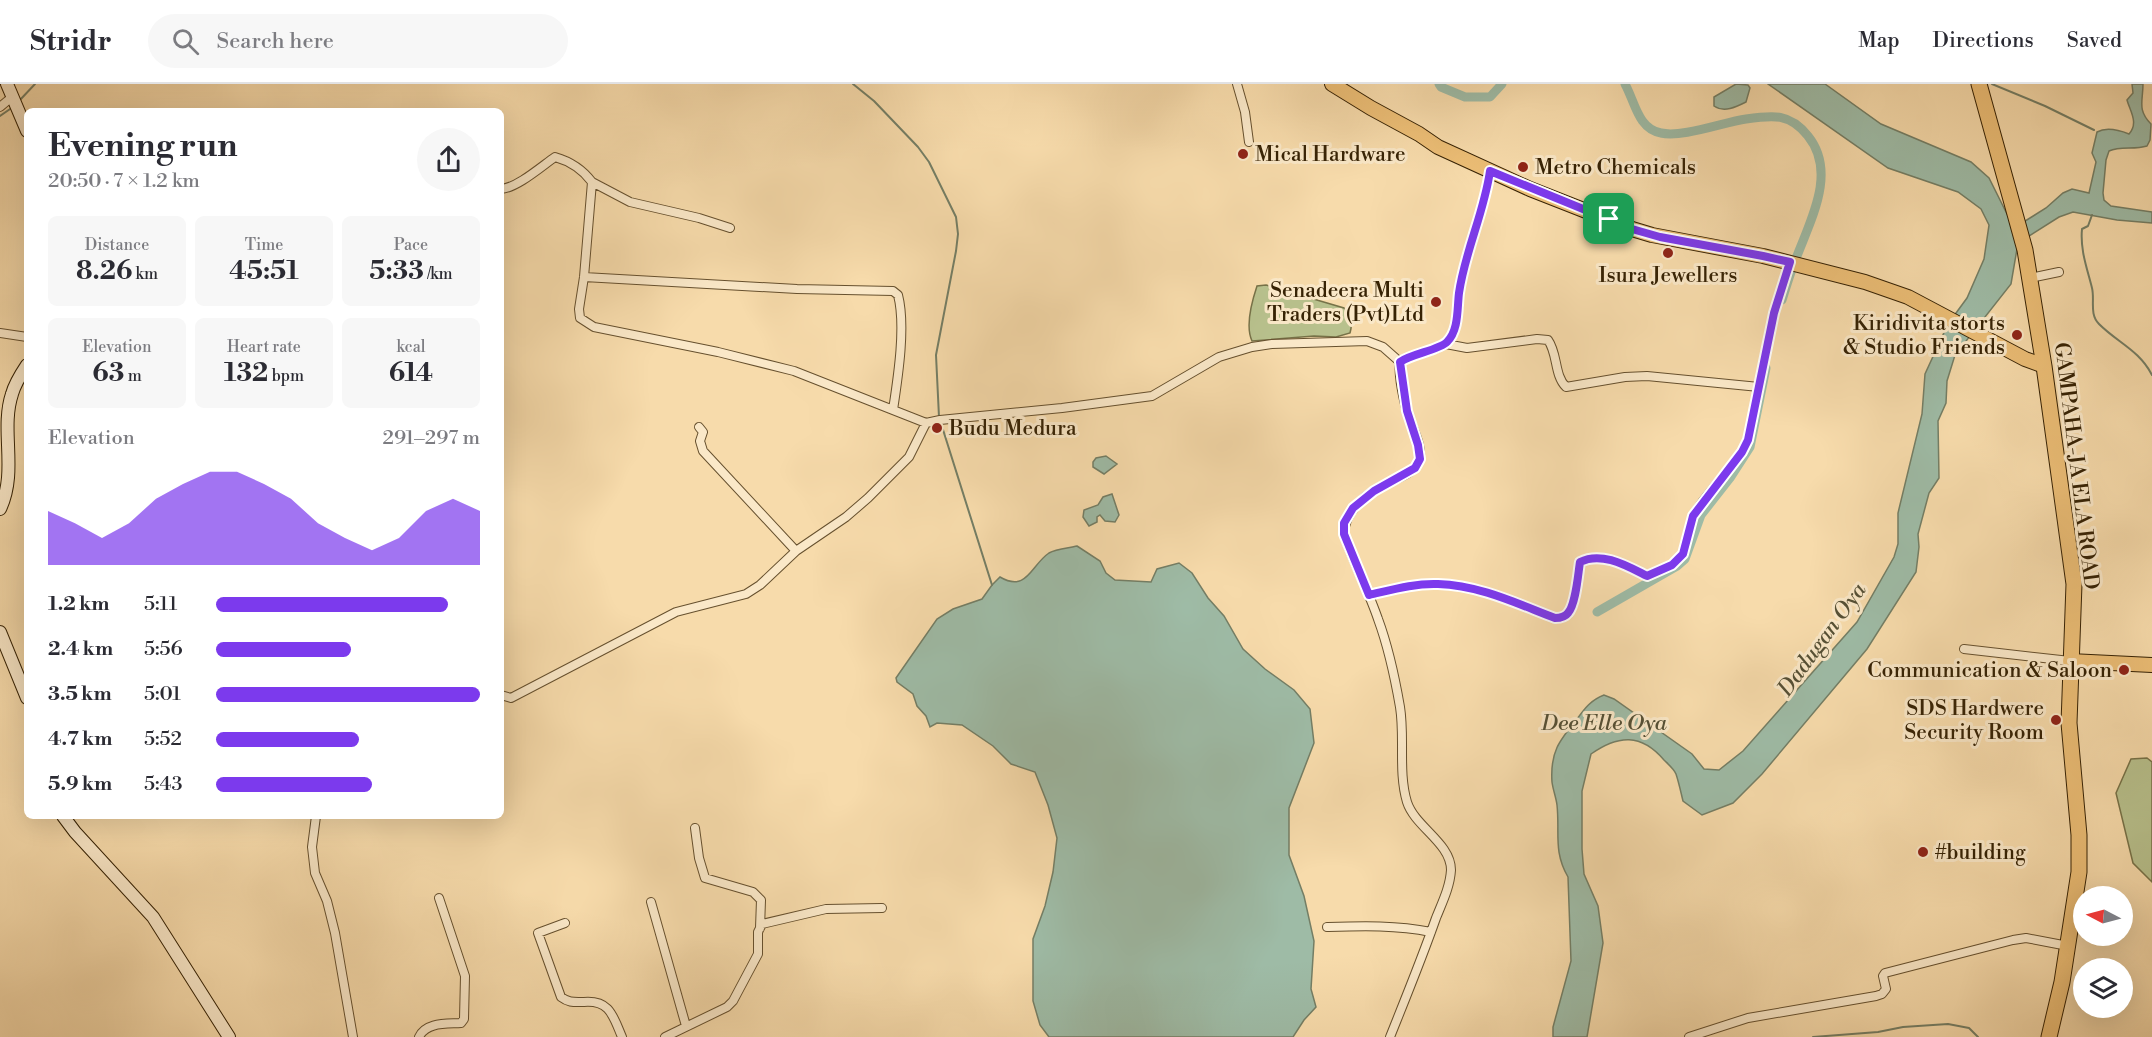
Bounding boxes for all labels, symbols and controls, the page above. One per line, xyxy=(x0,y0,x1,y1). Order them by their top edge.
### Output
search box xyxy=(148,14,568,68)
text: Stridr xyxy=(30,24,112,59)
icon: search xyxy=(169,25,202,58)
text: Search here xyxy=(217,28,334,55)
text: Map xyxy=(1858,28,1900,54)
text: Directions xyxy=(1933,28,2034,54)
text: Saved xyxy=(2067,28,2122,54)
text: Evening run xyxy=(48,126,237,167)
button: share xyxy=(417,128,480,191)
place label: Mical Hardware xyxy=(1255,142,1406,168)
marker: Mical Hardware xyxy=(1236,147,1250,161)
place label: Metro Chemicals xyxy=(1535,155,1696,181)
marker: Metro Chemicals xyxy=(1516,160,1530,174)
text: 20:50 · 7 × 1.2 km xyxy=(48,169,200,194)
pin xyxy=(1583,193,1634,244)
icon: arrive xyxy=(1592,202,1625,235)
text: Distance xyxy=(85,235,149,255)
text: Time xyxy=(245,235,283,255)
text: Pace xyxy=(394,235,428,255)
marker: Isura Jewellers xyxy=(1661,246,1675,260)
text: 8.26 xyxy=(76,255,132,287)
text: 45:51 xyxy=(229,255,299,287)
text: 5:33 xyxy=(369,255,424,287)
place label: Isura Jewellers xyxy=(1599,263,1737,289)
text: km xyxy=(132,264,158,284)
text: /km xyxy=(424,264,453,284)
place label: Senadeera Multi Traders (Pvt)Ltd xyxy=(1267,278,1424,328)
marker: Senadeera Multi Traders (Pvt)Ltd xyxy=(1429,295,1443,309)
place label: Kiridivita storts & Studio Friends xyxy=(1843,311,2005,361)
marker: Kiridivita storts & Studio Friends xyxy=(2010,328,2024,342)
text: Elevation xyxy=(82,337,152,357)
text: Heart rate xyxy=(227,337,301,357)
text: kcal xyxy=(396,337,426,357)
street label: GAMPAHA-JA ELA ROAD xyxy=(2048,341,2104,591)
text: 63 xyxy=(92,357,124,389)
text: 132 xyxy=(224,357,268,389)
text: 614 xyxy=(389,357,433,389)
text: m xyxy=(124,366,142,386)
text: bpm xyxy=(268,366,304,386)
place label: Budu Medura xyxy=(948,416,1077,442)
marker: Budu Medura xyxy=(930,421,944,435)
text: Elevation xyxy=(48,426,135,451)
text: 291–297 m xyxy=(383,426,480,451)
water label: Dadugan Oya xyxy=(1771,577,1873,703)
text: 1.2 km xyxy=(48,592,110,617)
text: 5:11 xyxy=(144,592,177,617)
text: 2.4 km xyxy=(48,637,113,662)
text: 5:56 xyxy=(144,637,183,662)
place label: Communication & Saloon xyxy=(1867,658,2112,684)
marker: Communication & Saloon xyxy=(2117,663,2131,677)
text: 3.5 km xyxy=(48,682,112,707)
text: 5:01 xyxy=(144,682,181,707)
place label: SDS Hardwere Security Room xyxy=(1904,696,2044,746)
water label: Dee Elle Oya xyxy=(1540,710,1668,737)
marker: SDS Hardwere Security Room xyxy=(2049,713,2063,727)
text: 4.7 km xyxy=(48,727,112,752)
text: 5:52 xyxy=(144,727,182,752)
text: 5.9 km xyxy=(48,772,112,797)
text: 5:43 xyxy=(144,772,182,797)
place label: #building xyxy=(1935,840,2026,866)
marker: #building xyxy=(1916,845,1930,859)
north arrow xyxy=(2073,886,2133,946)
map controls xyxy=(2073,886,2133,1018)
button: layers xyxy=(2073,958,2133,1018)

